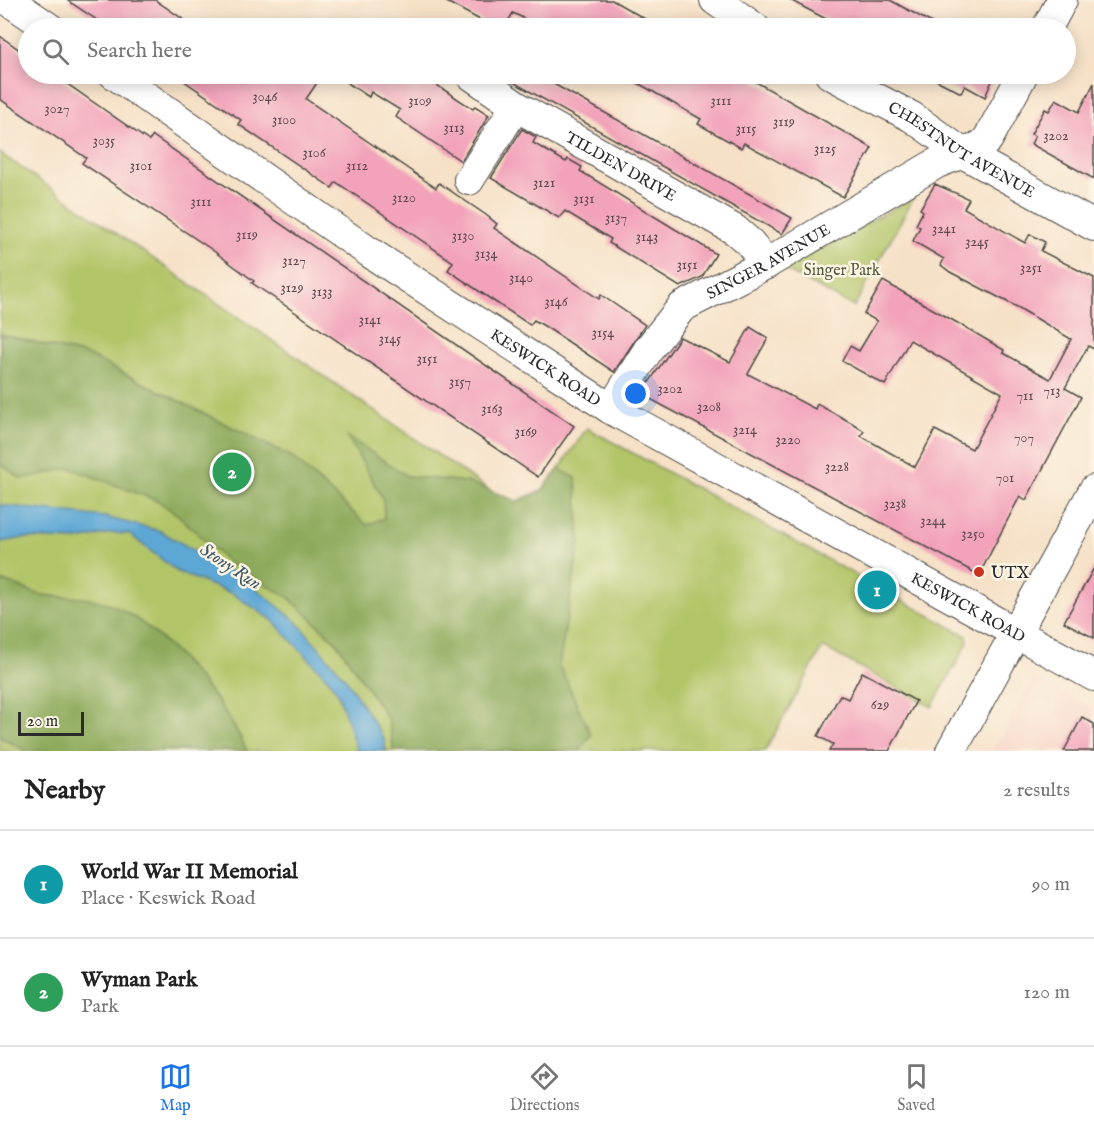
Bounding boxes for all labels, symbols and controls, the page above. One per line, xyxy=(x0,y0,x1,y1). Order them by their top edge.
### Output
search box xyxy=(18,18,1076,84)
icon: search xyxy=(39,35,72,68)
text: Search here xyxy=(87,37,192,65)
house number: 3046 xyxy=(253,88,279,106)
house number: 3109 xyxy=(408,92,432,110)
house number: 3111 xyxy=(711,92,731,110)
street label: CHESTNUT AVENUE xyxy=(884,98,1038,203)
house number: 3027 xyxy=(44,100,70,118)
house number: 3100 xyxy=(272,111,296,129)
house number: 3119 xyxy=(773,113,795,131)
house number: 3113 xyxy=(444,119,464,137)
house number: 3115 xyxy=(736,120,756,138)
house number: 3202 xyxy=(1043,127,1069,145)
street label: TILDEN DRIVE xyxy=(561,128,679,207)
house number: 3035 xyxy=(93,132,115,150)
house number: 3125 xyxy=(814,140,836,158)
house number: 3106 xyxy=(302,144,327,162)
house number: 3101 xyxy=(130,157,152,175)
house number: 3112 xyxy=(346,157,369,175)
house number: 3121 xyxy=(533,174,555,192)
house number: 3120 xyxy=(392,189,416,207)
house number: 3131 xyxy=(574,190,594,208)
house number: 3111 xyxy=(191,193,211,211)
house number: 3137 xyxy=(605,209,627,227)
street label: SINGER AVENUE xyxy=(704,220,834,305)
house number: 3241 xyxy=(932,220,956,238)
house number: 3119 xyxy=(236,226,258,244)
house number: 3130 xyxy=(452,227,474,245)
house number: 3143 xyxy=(636,228,658,246)
house number: 3245 xyxy=(965,233,989,251)
house number: 3134 xyxy=(475,245,497,263)
house number: 3127 xyxy=(282,252,306,270)
house number: 3151 xyxy=(677,256,697,274)
house number: 3251 xyxy=(1020,259,1042,277)
park label: Singer Park xyxy=(804,261,881,281)
house number: 3140 xyxy=(509,269,533,287)
house number: 3129 xyxy=(280,279,304,297)
house number: 3133 xyxy=(312,283,332,301)
house number: 3146 xyxy=(544,293,569,311)
house number: 3141 xyxy=(359,311,381,329)
house number: 3154 xyxy=(592,324,614,342)
street label: KESWICK ROAD xyxy=(486,325,604,412)
house number: 3145 xyxy=(379,330,401,348)
house number: 3151 xyxy=(417,350,437,368)
house number: 3157 xyxy=(449,373,471,391)
your location xyxy=(621,379,650,408)
house number: 3202 xyxy=(657,380,683,398)
house number: 713 xyxy=(1044,382,1061,400)
house number: 711 xyxy=(1017,387,1033,405)
house number: 3208 xyxy=(697,398,721,416)
house number: 3163 xyxy=(481,400,503,418)
house number: 3214 xyxy=(733,421,757,439)
house number: 3169 xyxy=(515,423,537,441)
house number: 707 xyxy=(1014,429,1034,447)
house number: 3220 xyxy=(775,431,801,449)
pin: 2 xyxy=(212,450,252,494)
house number: 3228 xyxy=(825,458,849,476)
house number: 701 xyxy=(996,469,1014,487)
house number: 3238 xyxy=(884,495,906,513)
house number: 3244 xyxy=(920,512,946,530)
house number: 3250 xyxy=(961,525,985,543)
water label: Stony Run xyxy=(195,539,265,596)
place label: UTX xyxy=(991,564,1029,584)
marker: UTX xyxy=(972,565,986,579)
pin: 1 xyxy=(858,568,896,612)
street label: KESWICK ROAD xyxy=(907,569,1029,648)
house number: 629 xyxy=(871,696,889,714)
scale bar xyxy=(18,709,84,736)
text: 20 m xyxy=(27,712,58,732)
text: Nearby xyxy=(24,774,105,807)
text: 2 results xyxy=(1003,778,1070,803)
text: World War II Memorial xyxy=(81,858,298,886)
text: 1 xyxy=(40,872,47,897)
text: 90 m xyxy=(1032,872,1070,897)
text: Place · Keswick Road xyxy=(81,886,256,911)
text: Wyman Park xyxy=(81,966,197,994)
text: 2 xyxy=(39,980,48,1005)
text: 120 m xyxy=(1024,980,1070,1005)
text: Park xyxy=(81,994,119,1019)
tab: Map xyxy=(159,1060,192,1116)
tab: Directions xyxy=(510,1060,579,1116)
tab: Saved xyxy=(897,1060,935,1116)

